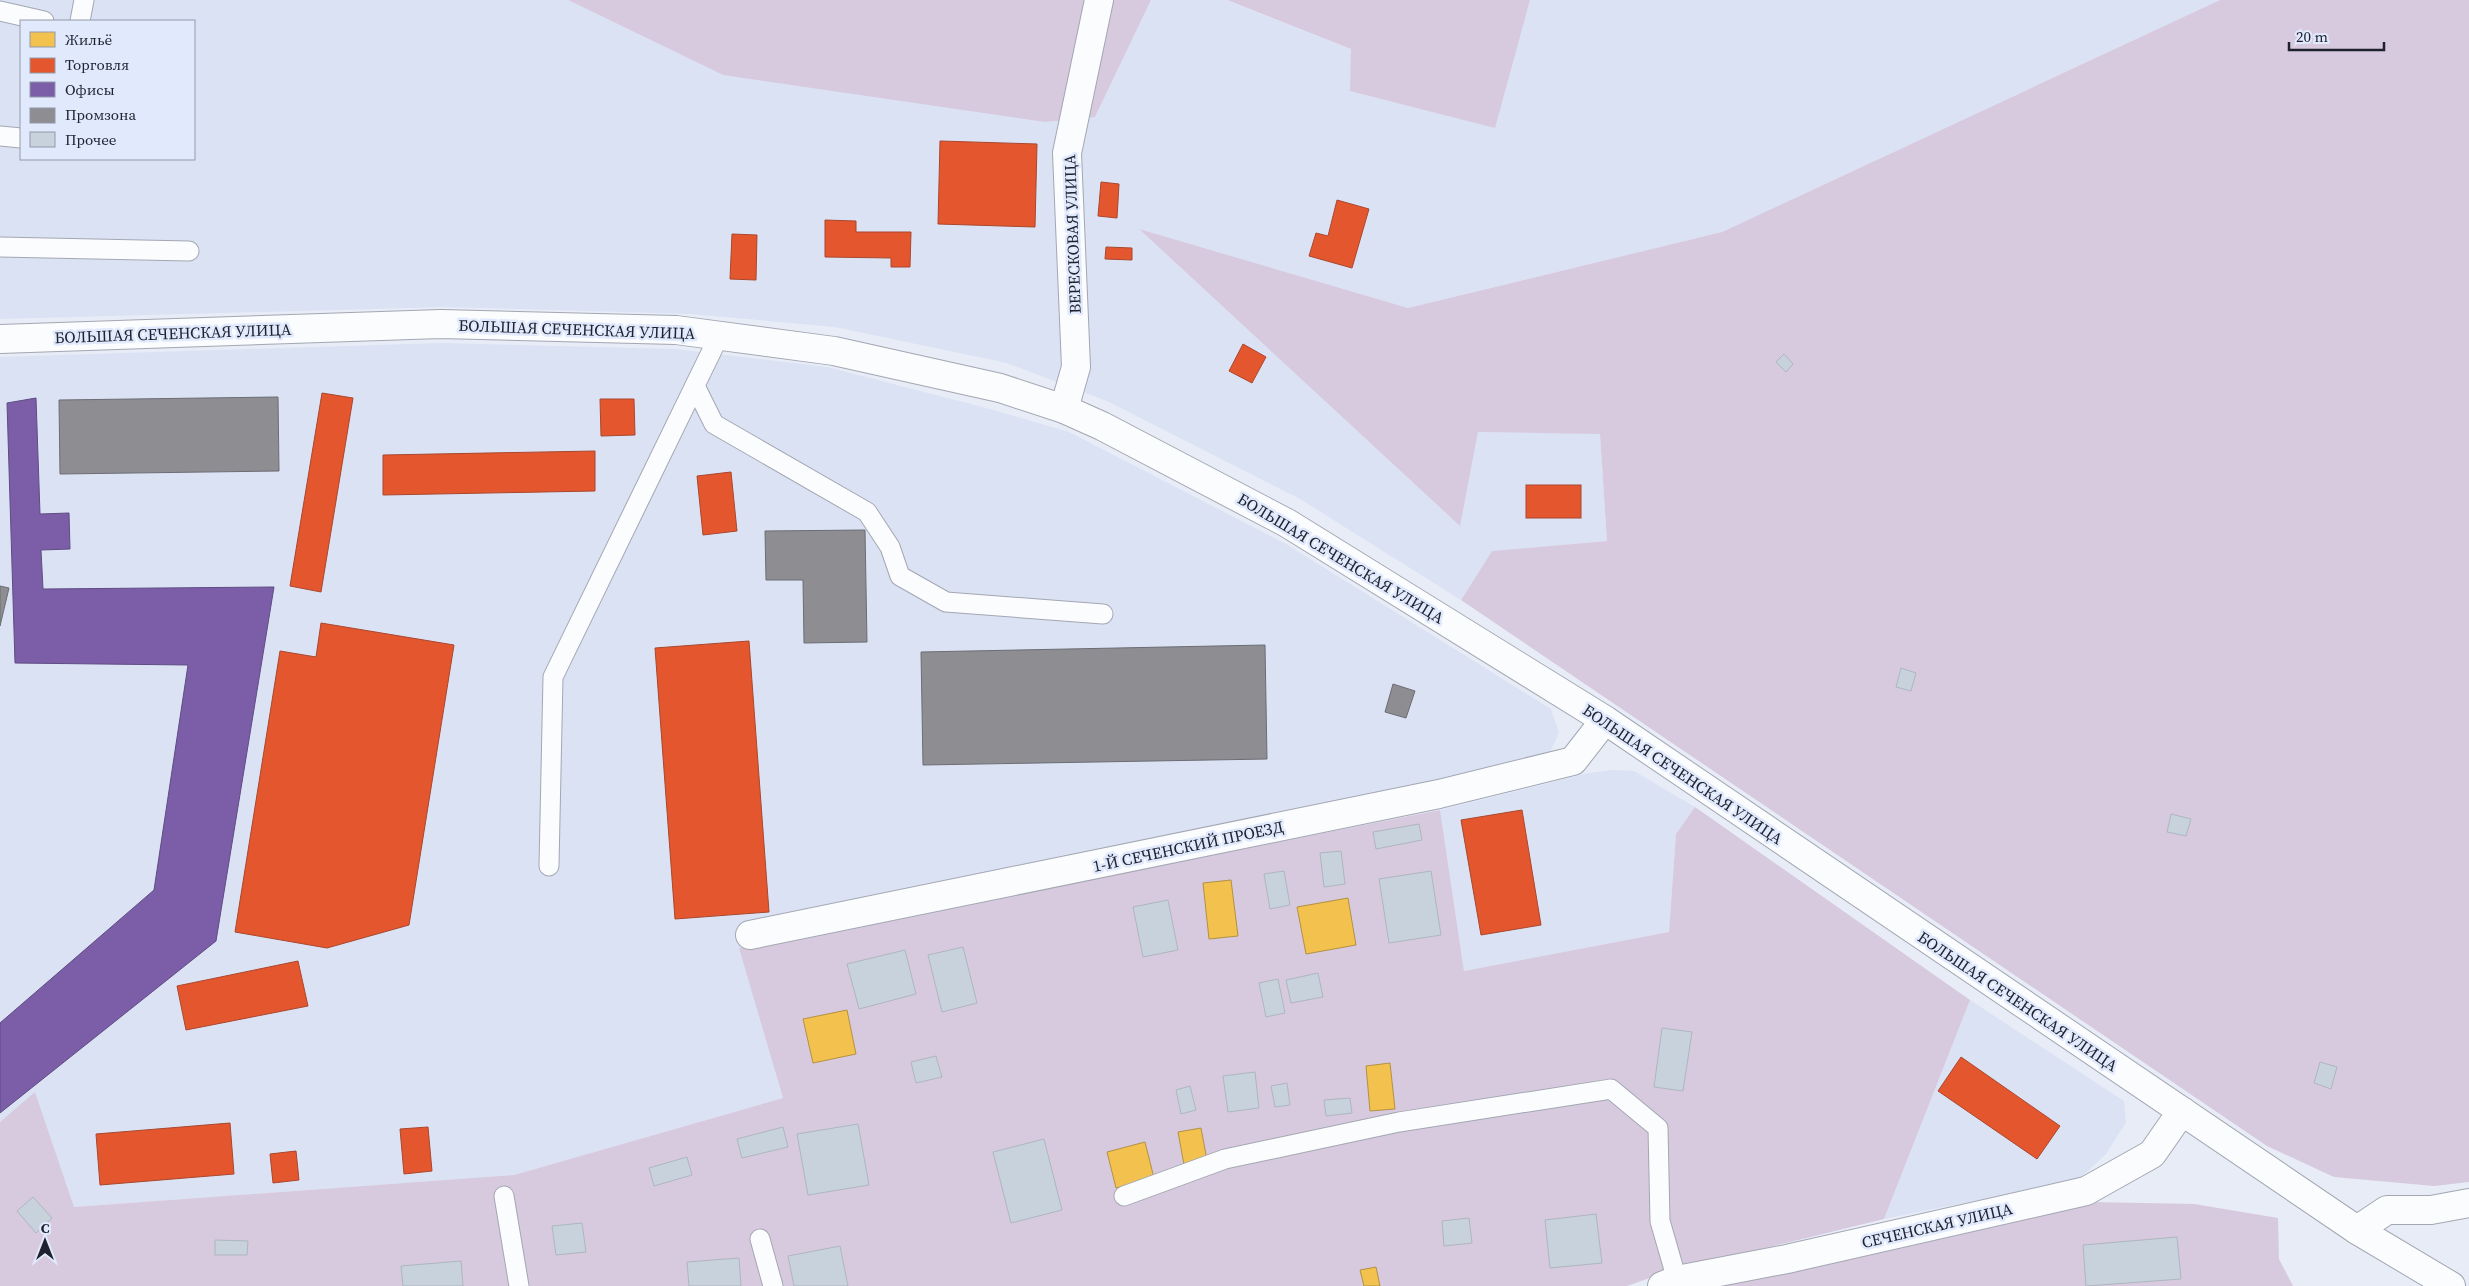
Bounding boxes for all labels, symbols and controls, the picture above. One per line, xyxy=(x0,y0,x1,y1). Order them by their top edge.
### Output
legend xyxy=(20,20,195,160)
scale bar xyxy=(2289,20,2384,52)
text: 20 m xyxy=(2296,26,2328,47)
text: Жильё xyxy=(65,29,113,50)
text: Торговля xyxy=(65,54,129,75)
text: Офисы xyxy=(65,79,115,100)
text: Промзона xyxy=(65,104,136,125)
text: Прочее xyxy=(65,129,117,150)
street label: ВЕРЕСКОВАЯ УЛИЦА xyxy=(1058,153,1086,314)
street label: БОЛЬШАЯ СЕЧЕНСКАЯ УЛИЦА xyxy=(458,314,696,344)
street label: БОЛЬШАЯ СЕЧЕНСКАЯ УЛИЦА xyxy=(54,318,292,348)
street label: БОЛЬШАЯ СЕЧЕНСКАЯ УЛИЦА xyxy=(1234,488,1449,629)
street label: БОЛЬШАЯ СЕЧЕНСКАЯ УЛИЦА xyxy=(1579,699,1788,850)
street label: 1-Й СЕЧЕНСКИЙ ПРОЕЗД xyxy=(1091,815,1285,877)
street label: БОЛЬШАЯ СЕЧЕНСКАЯ УЛИЦА xyxy=(1914,926,2123,1077)
street label: СЕЧЕНСКАЯ УЛИЦА xyxy=(1859,1197,2015,1253)
north arrow xyxy=(20,1216,70,1266)
text: С xyxy=(41,1218,50,1238)

